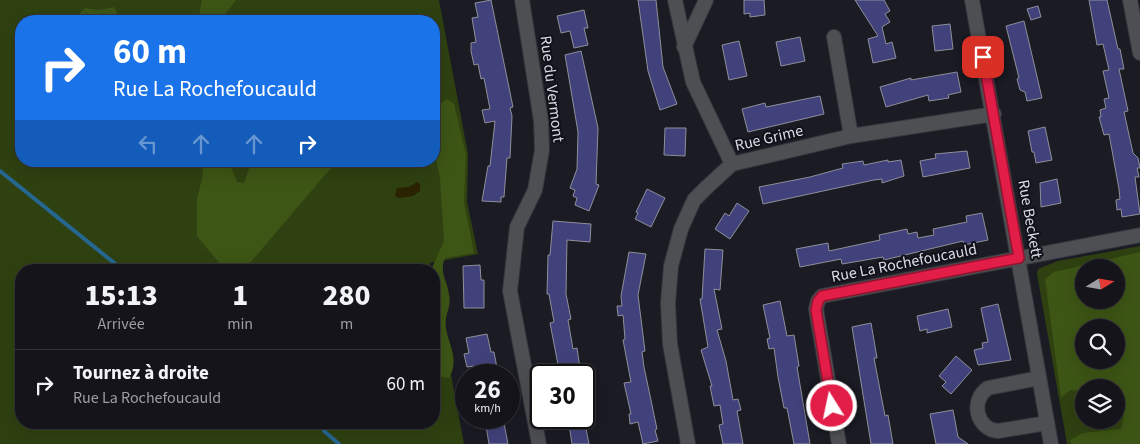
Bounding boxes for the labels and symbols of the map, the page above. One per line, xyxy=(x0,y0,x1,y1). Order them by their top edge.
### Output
street label: Rue du Vermont xyxy=(535,34,570,144)
pin xyxy=(962,36,1004,78)
street label: Rue Grime xyxy=(733,119,805,157)
street label: Rue Beckett xyxy=(1012,178,1048,261)
street label: Rue La Rochefoucauld xyxy=(829,238,979,288)
north arrow xyxy=(1075,259,1125,309)
speed limit sign: 30 xyxy=(530,364,595,429)
position arrow xyxy=(805,379,857,431)

